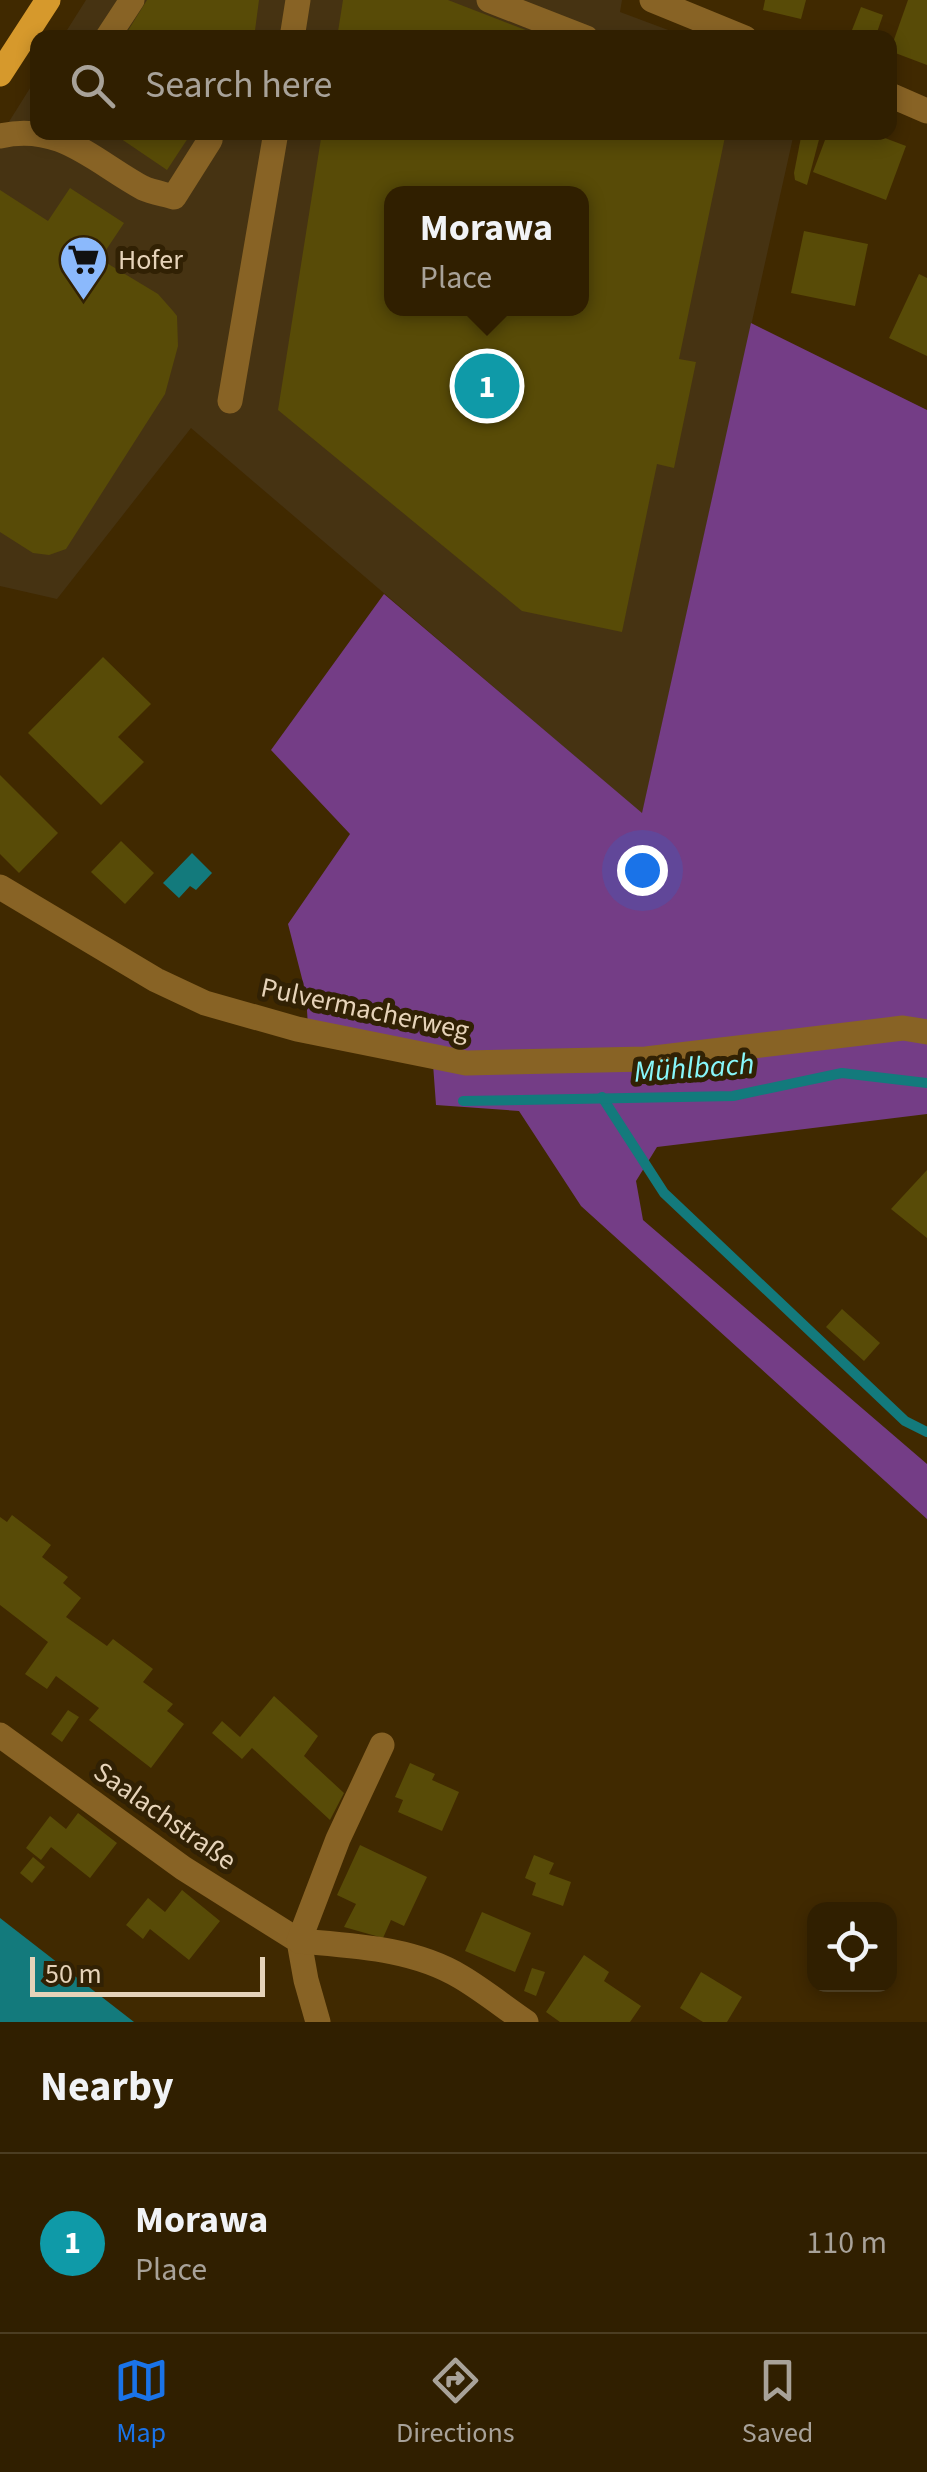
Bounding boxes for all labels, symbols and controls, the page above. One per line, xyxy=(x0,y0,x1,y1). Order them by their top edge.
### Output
search box xyxy=(30,30,897,140)
icon: search xyxy=(65,58,120,113)
text: Search here xyxy=(145,58,332,112)
popup xyxy=(384,186,589,316)
text: Morawa xyxy=(420,201,553,255)
supermarket icon: Hofer xyxy=(57,234,109,302)
place label: Hofer xyxy=(118,240,183,280)
text: Place xyxy=(420,255,492,301)
pin: 1 xyxy=(454,348,520,424)
your location xyxy=(617,845,668,896)
street label: Pulvermacherweg xyxy=(257,967,473,1051)
water label: Mühlbach xyxy=(632,1042,756,1094)
street label: Saalachstraße xyxy=(85,1752,245,1880)
map controls xyxy=(807,1902,897,1992)
button: locate xyxy=(807,1902,897,1992)
scale bar xyxy=(30,1952,265,1996)
text: 50 m xyxy=(45,1954,102,1994)
text: Nearby xyxy=(40,2057,174,2117)
text: Morawa xyxy=(135,2193,268,2247)
text: 1 xyxy=(64,2220,81,2266)
text: 110 m xyxy=(806,2220,887,2266)
text: Place xyxy=(135,2247,207,2293)
tab: Map xyxy=(114,2353,169,2453)
tab: Directions xyxy=(396,2353,515,2453)
tab: Saved xyxy=(742,2353,813,2453)

